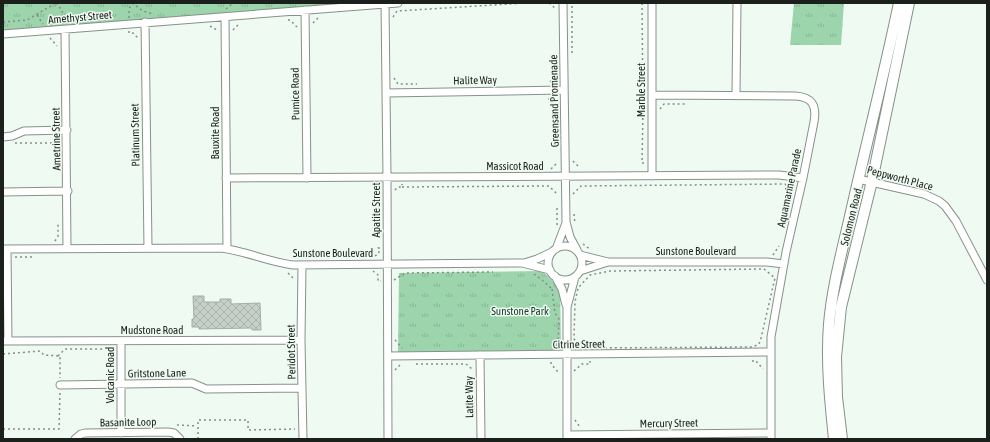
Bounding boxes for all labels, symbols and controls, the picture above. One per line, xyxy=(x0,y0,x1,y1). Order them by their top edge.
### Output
street label: Amethyst Street xyxy=(48,8,112,26)
street label: Greensand Promenade xyxy=(547,55,561,147)
street label: Marble Street xyxy=(635,63,647,117)
street label: Pumice Road xyxy=(289,68,301,120)
street label: Halite Way xyxy=(453,74,497,86)
street label: Platinum Street xyxy=(128,103,142,167)
street label: Bauxite Road xyxy=(209,106,221,160)
street label: Ametrine Street xyxy=(49,107,63,171)
street label: Aquamarine Parade xyxy=(775,147,803,229)
street label: Massicot Road xyxy=(486,160,544,172)
street label: Peppworth Place xyxy=(866,163,934,193)
street label: Apatite Street xyxy=(370,182,382,238)
street label: Solomon Road xyxy=(838,187,864,247)
street label: Sunstone Boulevard xyxy=(656,245,736,257)
street label: Sunstone Boulevard xyxy=(293,247,373,259)
park label: Sunstone Park xyxy=(491,305,549,317)
street label: Mudstone Road xyxy=(121,324,183,336)
street label: Peridot Street xyxy=(285,324,297,380)
street label: Citrine Street xyxy=(553,338,605,350)
street label: Volcanic Road xyxy=(104,347,116,403)
street label: Gritstone Lane xyxy=(128,366,186,380)
street label: Latite Way xyxy=(463,375,475,418)
street label: Basanite Loop xyxy=(100,416,156,428)
street label: Mercury Street xyxy=(640,416,698,430)

